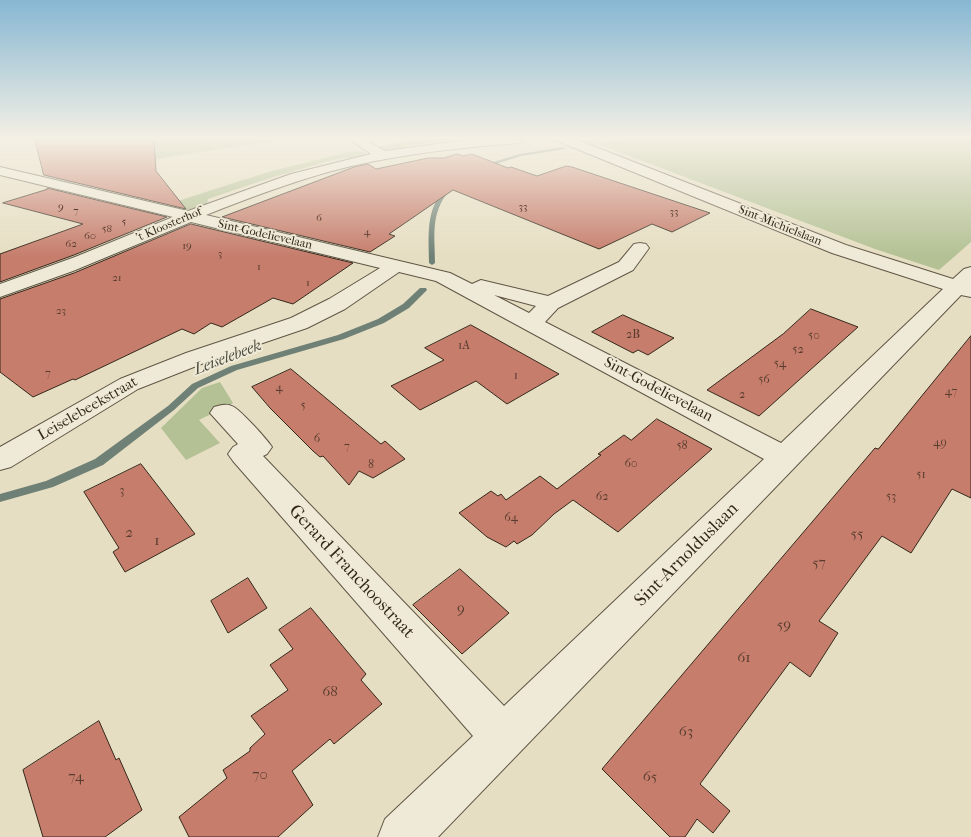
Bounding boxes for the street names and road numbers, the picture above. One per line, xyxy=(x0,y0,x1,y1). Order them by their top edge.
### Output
street label: Sint-Michielslaan xyxy=(736,203,824,249)
street label: 't Kloosterhof xyxy=(134,205,204,245)
street label: Sint-Godelievelaan xyxy=(216,217,314,253)
street label: Sint-Godelievelaan xyxy=(600,354,716,426)
street label: Leiselebeekstraat xyxy=(35,373,141,445)
street label: Sint-Arnolduslaan xyxy=(631,499,743,611)
street label: Gerard Franchoostraat xyxy=(284,501,418,643)

